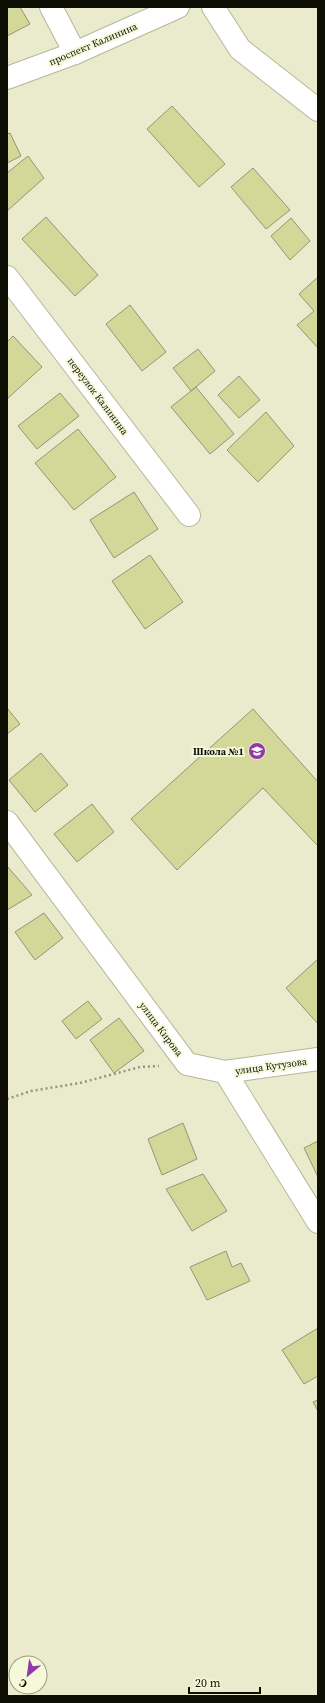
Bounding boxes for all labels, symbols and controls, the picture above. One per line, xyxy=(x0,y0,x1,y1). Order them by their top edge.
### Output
street label: проспект Калинина xyxy=(47,19,140,68)
street label: переулок Калинина xyxy=(65,355,132,438)
school or university icon: Школа №1 xyxy=(247,741,267,761)
place label: Школа №1 xyxy=(193,745,244,758)
street label: улица Кирова xyxy=(136,999,186,1060)
street label: улица Кутузова xyxy=(234,1054,309,1077)
north arrow xyxy=(8,1655,48,1695)
scale bar xyxy=(189,1669,260,1695)
text: С xyxy=(17,1675,30,1692)
text: 20 m xyxy=(195,1675,221,1691)

